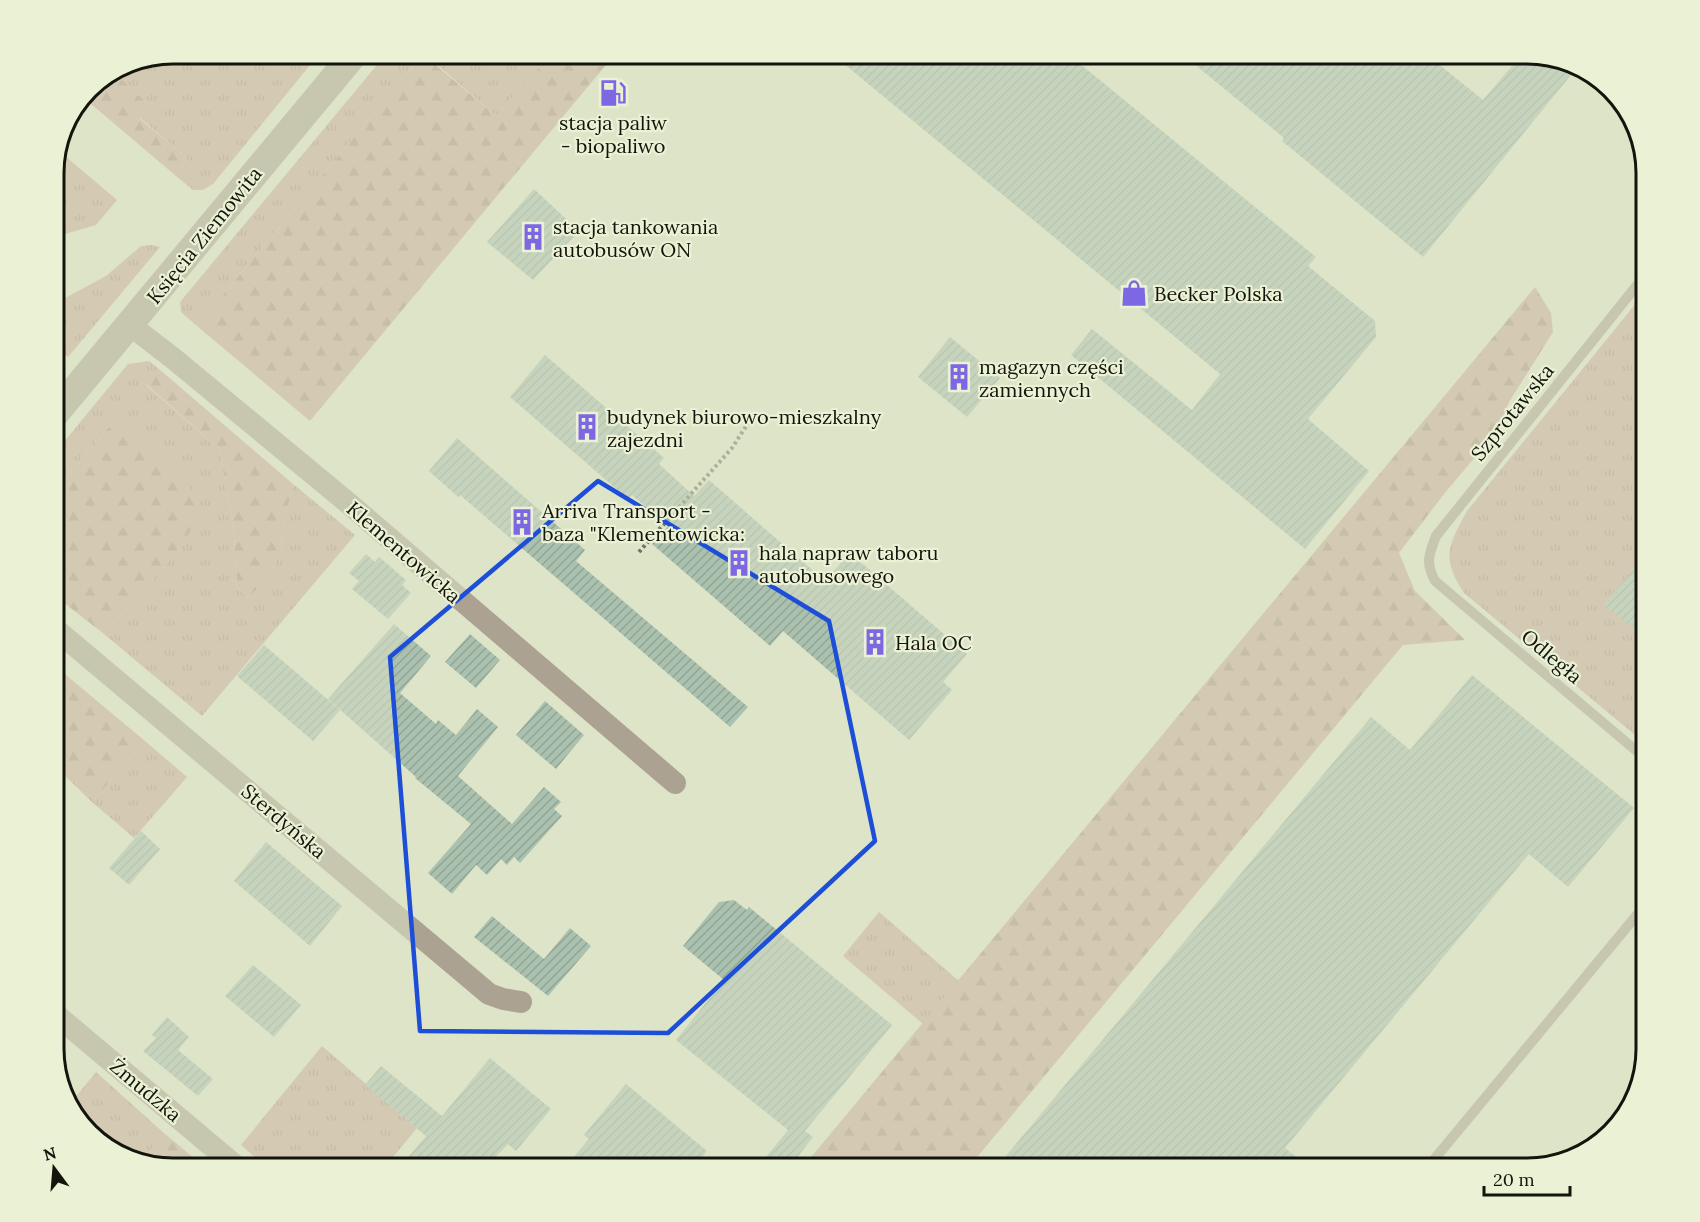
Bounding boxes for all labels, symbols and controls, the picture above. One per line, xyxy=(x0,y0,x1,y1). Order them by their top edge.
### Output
fuel station icon: stacja paliw - biopaliwo xyxy=(598,78,628,108)
place label: stacja paliw - biopaliwo xyxy=(559,110,667,158)
street label: Księcia Ziemowita xyxy=(141,161,267,309)
place label: stacja tankowania autobusów ON xyxy=(553,214,718,262)
building icon: stacja tankowania autobusów ON xyxy=(518,222,548,252)
shop icon: Becker Polska xyxy=(1119,278,1149,308)
place label: Becker Polska xyxy=(1154,281,1283,306)
place label: magazyn części zamiennych xyxy=(979,354,1124,402)
street label: Szprotawska xyxy=(1465,358,1559,466)
building icon: magazyn części zamiennych xyxy=(944,362,974,392)
place label: budynek biurowo-mieszkalny zajezdni xyxy=(607,404,882,452)
building icon: budynek biurowo-mieszkalny zajezdni xyxy=(572,412,602,442)
street label: Klementowicka xyxy=(342,496,466,608)
place label: Arriva Transport - baza "Klementowicka: xyxy=(541,498,745,546)
building icon: Arriva Transport - baza "Klementowicka: xyxy=(507,507,537,537)
place label: hala napraw taboru autobusowego xyxy=(759,540,939,588)
building icon: hala napraw taboru autobusowego xyxy=(724,548,754,578)
street label: Odległa xyxy=(1516,623,1588,689)
building icon: Hala OC xyxy=(860,627,890,657)
place label: Hala OC xyxy=(895,630,972,655)
street label: Sterdyńska xyxy=(236,778,332,864)
street label: Żmudzka xyxy=(105,1053,187,1127)
north arrow xyxy=(24,1138,84,1198)
text: N xyxy=(41,1142,59,1165)
scale bar xyxy=(1484,1159,1570,1197)
text: 20 m xyxy=(1493,1168,1535,1191)

